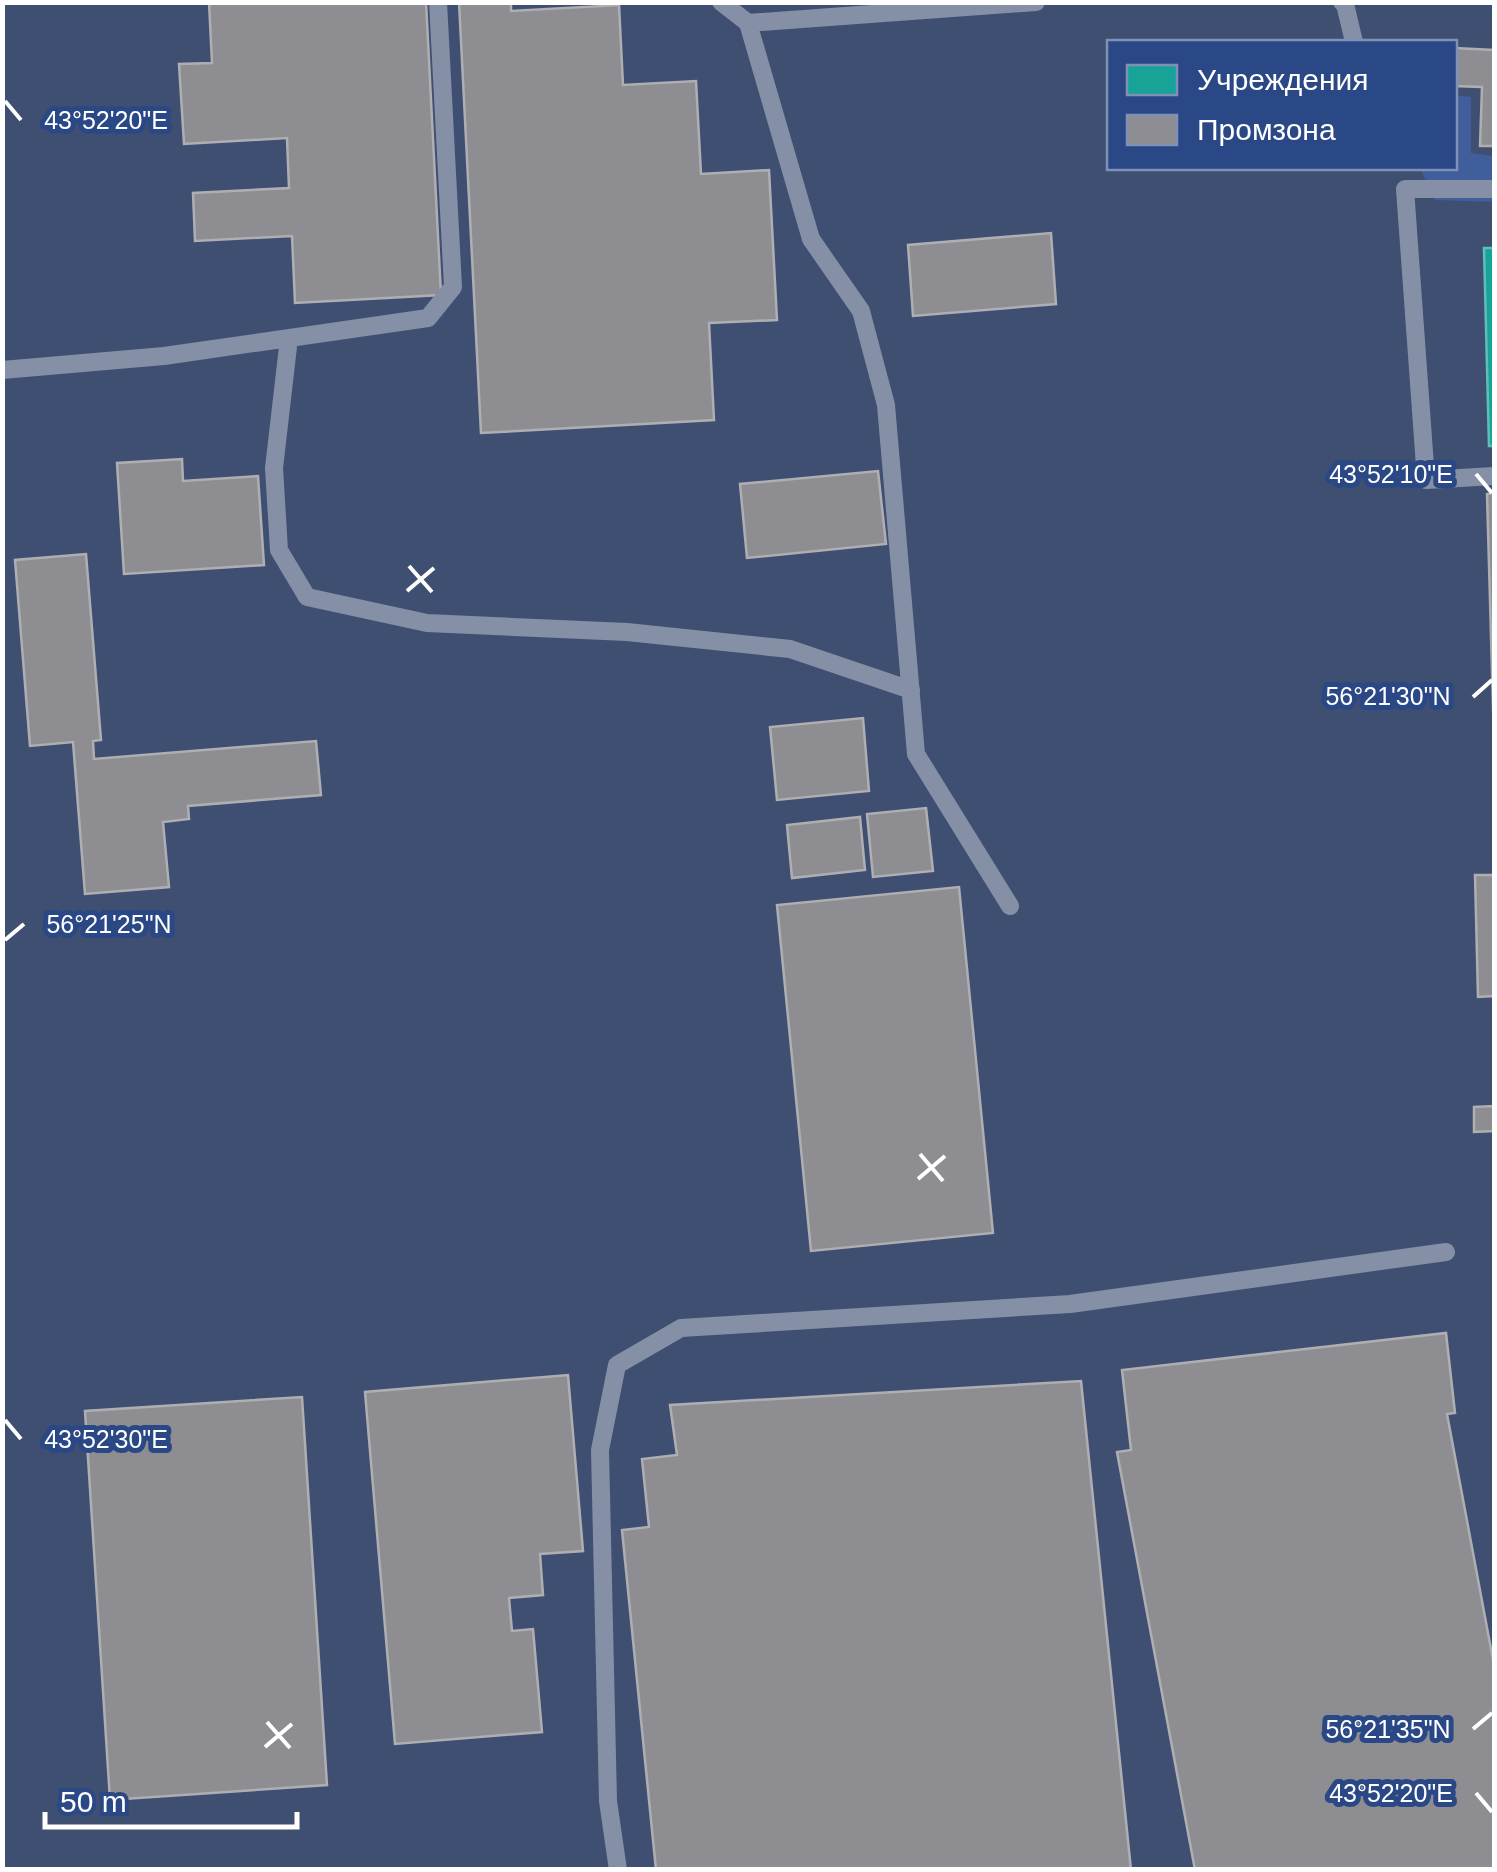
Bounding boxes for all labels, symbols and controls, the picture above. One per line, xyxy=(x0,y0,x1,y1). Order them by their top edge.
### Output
legend xyxy=(1107,40,1457,170)
text: Учреждения xyxy=(1197,63,1369,96)
text: 43°52'20"E xyxy=(44,106,168,134)
text: Промзона xyxy=(1197,113,1336,146)
text: 43°52'10"E xyxy=(1329,460,1453,488)
text: 56°21'30"N xyxy=(1325,682,1451,710)
text: 56°21'25"N xyxy=(46,910,172,938)
text: 43°52'30"E xyxy=(44,1425,168,1453)
text: 56°21'35"N xyxy=(1325,1715,1451,1743)
scale bar xyxy=(45,1767,298,1829)
text: 43°52'20"E xyxy=(1329,1779,1453,1807)
text: 50 m xyxy=(60,1785,127,1818)

